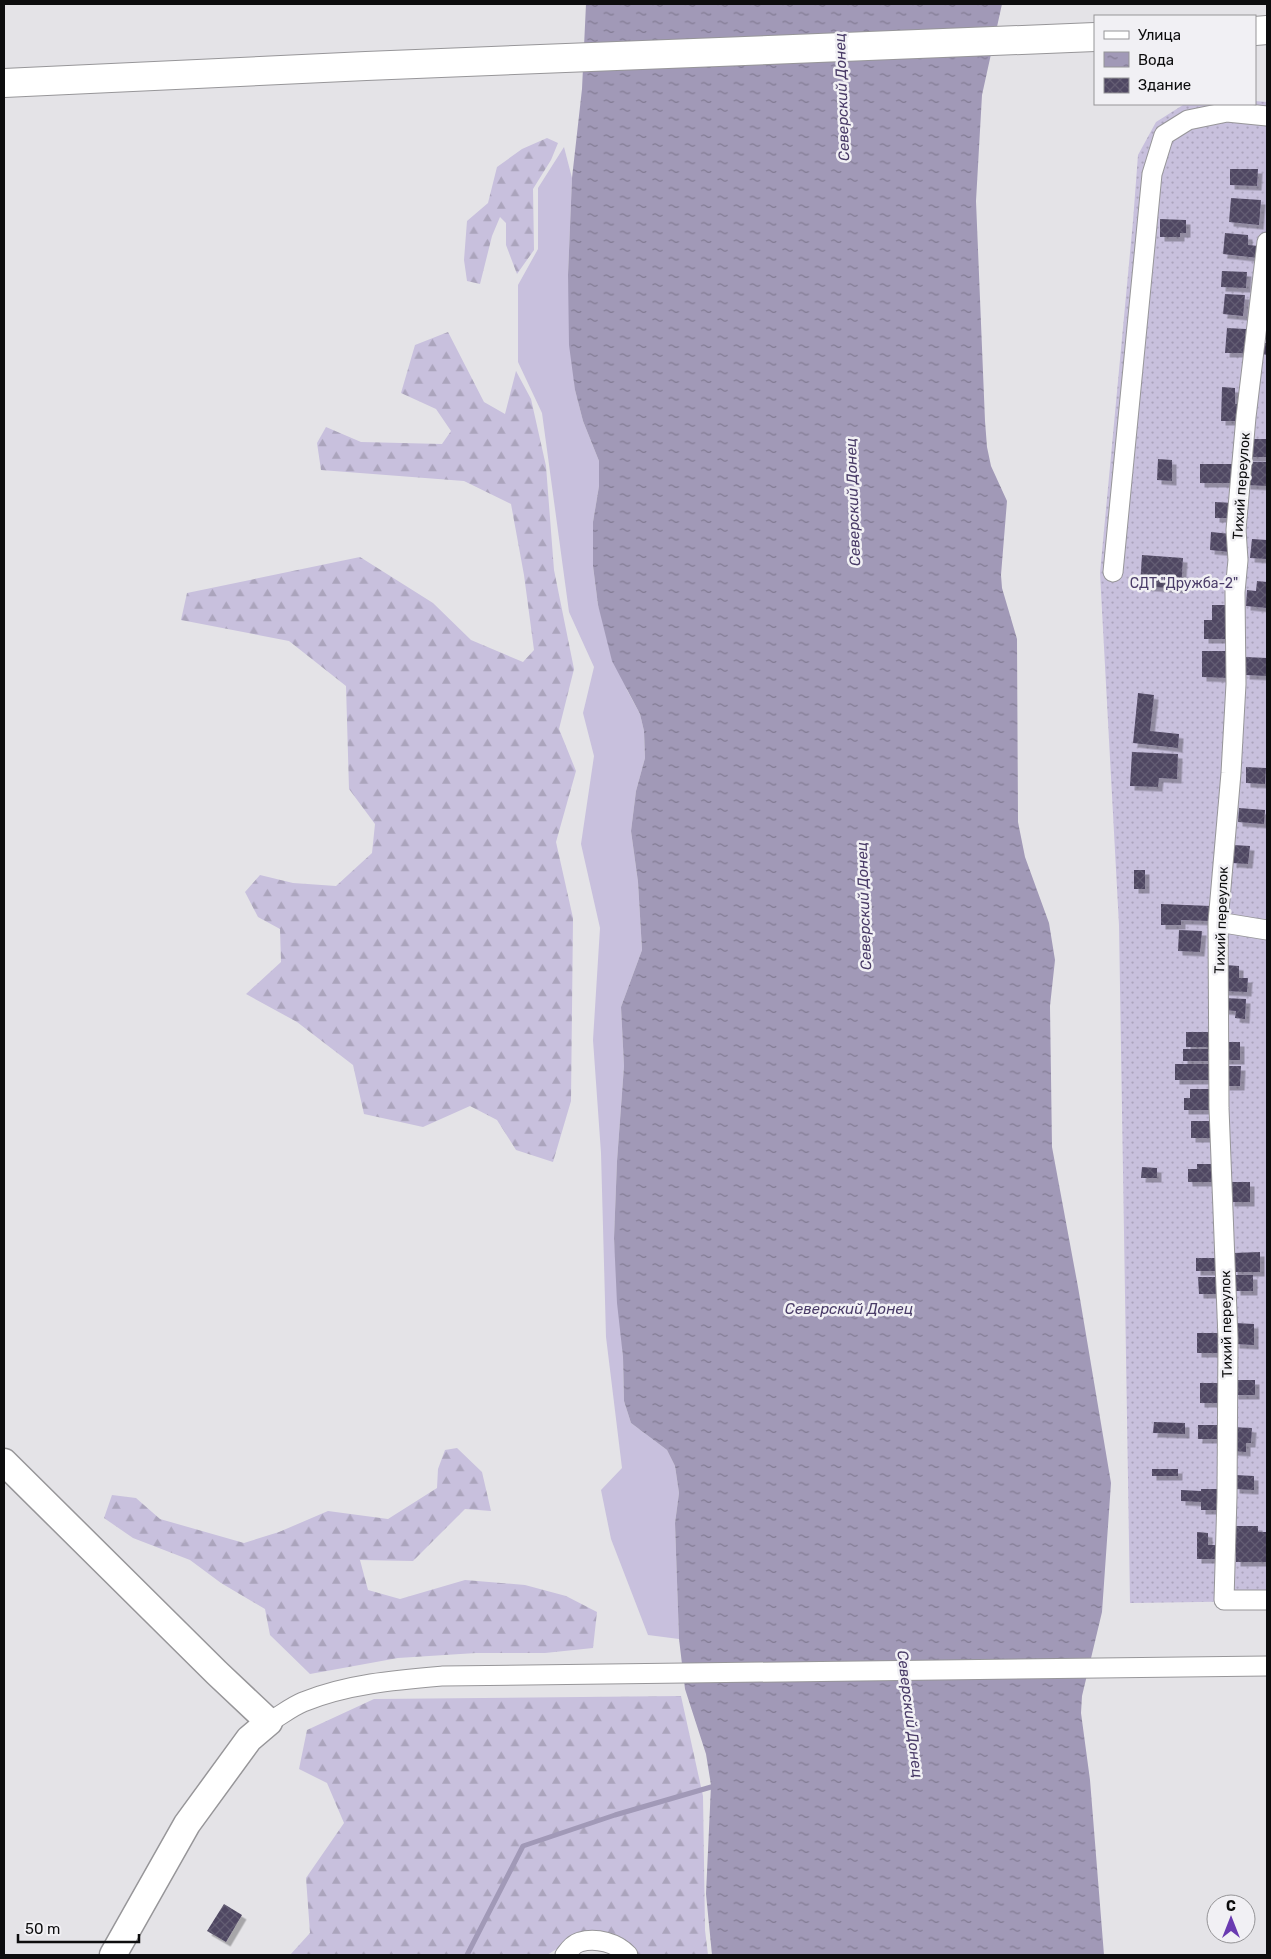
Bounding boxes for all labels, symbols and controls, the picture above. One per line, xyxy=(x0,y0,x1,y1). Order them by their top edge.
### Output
legend xyxy=(1094,15,1256,105)
text: Улица xyxy=(1138,26,1181,44)
water label: Северский Донец xyxy=(831,33,853,161)
text: Вода xyxy=(1138,51,1174,69)
text: Здание xyxy=(1138,76,1191,94)
street label: Тихий переулок xyxy=(1229,431,1254,540)
water label: Северский Донец xyxy=(842,438,864,566)
park label: СДТ "Дружба-2" xyxy=(1130,575,1238,592)
water label: Северский Донец xyxy=(853,842,875,970)
street label: Тихий переулок xyxy=(1211,865,1232,974)
street label: Тихий переулок xyxy=(1217,1270,1236,1378)
water label: Северский Донец xyxy=(785,1300,913,1318)
water label: Северский Донец xyxy=(893,1649,927,1779)
north arrow xyxy=(1206,1894,1256,1944)
text: С xyxy=(1226,1898,1236,1915)
scale bar xyxy=(18,1912,139,1944)
text: 50 m xyxy=(25,1920,60,1938)

